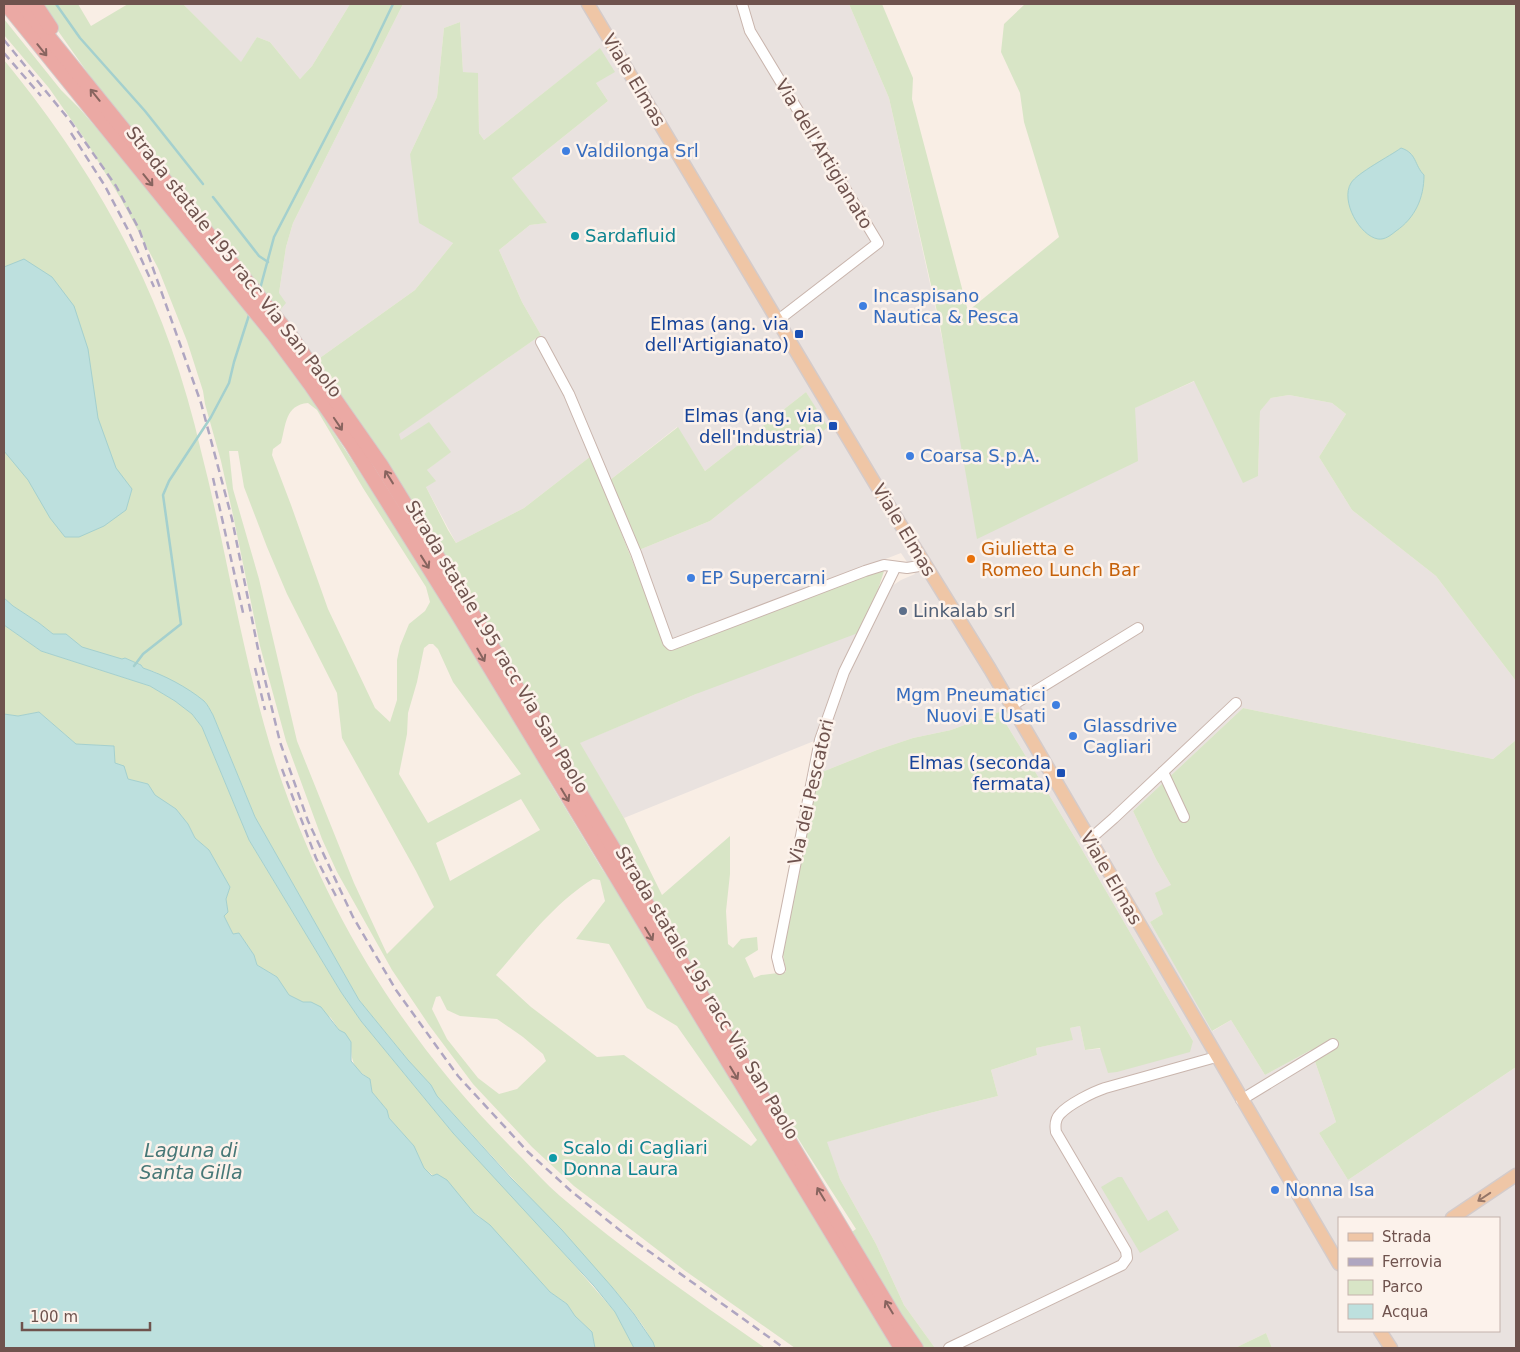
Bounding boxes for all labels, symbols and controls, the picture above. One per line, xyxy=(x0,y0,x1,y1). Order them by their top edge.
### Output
street label: Viale Elmas xyxy=(599,30,670,130)
one-way arrow xyxy=(37,43,48,56)
street label: Via dell'Artigianato xyxy=(771,75,877,232)
one-way arrow xyxy=(89,89,100,102)
street label: Strada statale 195 racc Via San Paolo xyxy=(122,122,347,401)
place label: Valdilonga Srl xyxy=(576,140,699,161)
marker: Valdilonga Srl xyxy=(560,145,572,157)
one-way arrow xyxy=(142,173,153,186)
place label: Sardafluid xyxy=(585,225,676,246)
marker: Sardafluid xyxy=(569,230,581,242)
place label: Incaspisano Nautica & Pesca xyxy=(873,285,1019,327)
marker: Incaspisano Nautica & Pesca xyxy=(857,300,869,312)
place label: Elmas (ang. via dell'Artigianato) xyxy=(645,313,789,355)
marker: Elmas (ang. via dell'Artigianato) xyxy=(793,328,805,340)
place label: Elmas (ang. via dell'Industria) xyxy=(684,405,823,447)
one-way arrow xyxy=(333,417,343,431)
marker: Elmas (ang. via dell'Industria) xyxy=(827,420,839,432)
place label: Coarsa S.p.A. xyxy=(920,445,1040,466)
marker: Coarsa S.p.A. xyxy=(904,450,916,462)
one-way arrow xyxy=(383,471,393,485)
street label: Viale Elmas xyxy=(869,480,940,580)
street label: Strada statale 195 racc Via San Paolo xyxy=(401,497,593,797)
place label: Giulietta e Romeo Lunch Bar xyxy=(981,538,1140,580)
marker: Giulietta e Romeo Lunch Bar xyxy=(965,553,977,565)
one-way arrow xyxy=(420,554,430,568)
place label: EP Supercarni xyxy=(701,567,826,588)
marker: EP Supercarni xyxy=(685,572,697,584)
place label: Linkalab srl xyxy=(913,600,1016,621)
marker: Linkalab srl xyxy=(897,605,909,617)
one-way arrow xyxy=(477,648,487,662)
place label: Mgm Pneumatici Nuovi E Usati xyxy=(896,684,1046,726)
marker: Mgm Pneumatici Nuovi E Usati xyxy=(1050,699,1062,711)
place label: Glassdrive Cagliari xyxy=(1083,715,1177,757)
street label: Via dei Pescatori xyxy=(784,717,837,867)
marker: Glassdrive Cagliari xyxy=(1067,730,1079,742)
place label: Elmas (seconda fermata) xyxy=(909,752,1051,794)
marker: Elmas (seconda fermata) xyxy=(1055,767,1067,779)
one-way arrow xyxy=(561,787,571,801)
street label: Viale Elmas xyxy=(1076,827,1147,928)
street label: Strada statale 195 racc Via San Paolo xyxy=(611,843,803,1143)
one-way arrow xyxy=(645,926,655,940)
one-way arrow xyxy=(729,1065,739,1079)
place label: Scalo di Cagliari Donna Laura xyxy=(563,1137,708,1179)
water label: Laguna di Santa Gilla xyxy=(139,1139,243,1183)
marker: Scalo di Cagliari Donna Laura xyxy=(547,1152,559,1164)
place label: Nonna Isa xyxy=(1285,1179,1375,1200)
marker: Nonna Isa xyxy=(1269,1184,1281,1196)
one-way arrow xyxy=(816,1188,826,1202)
one-way arrow xyxy=(1477,1192,1491,1202)
legend xyxy=(1338,1217,1500,1332)
text: Strada xyxy=(1382,1228,1431,1246)
text: Ferrovia xyxy=(1382,1253,1442,1271)
text: Parco xyxy=(1382,1278,1423,1296)
scale bar xyxy=(22,1300,150,1332)
one-way arrow xyxy=(884,1301,894,1315)
text: Acqua xyxy=(1382,1303,1428,1321)
text: 100 m xyxy=(30,1308,78,1326)

